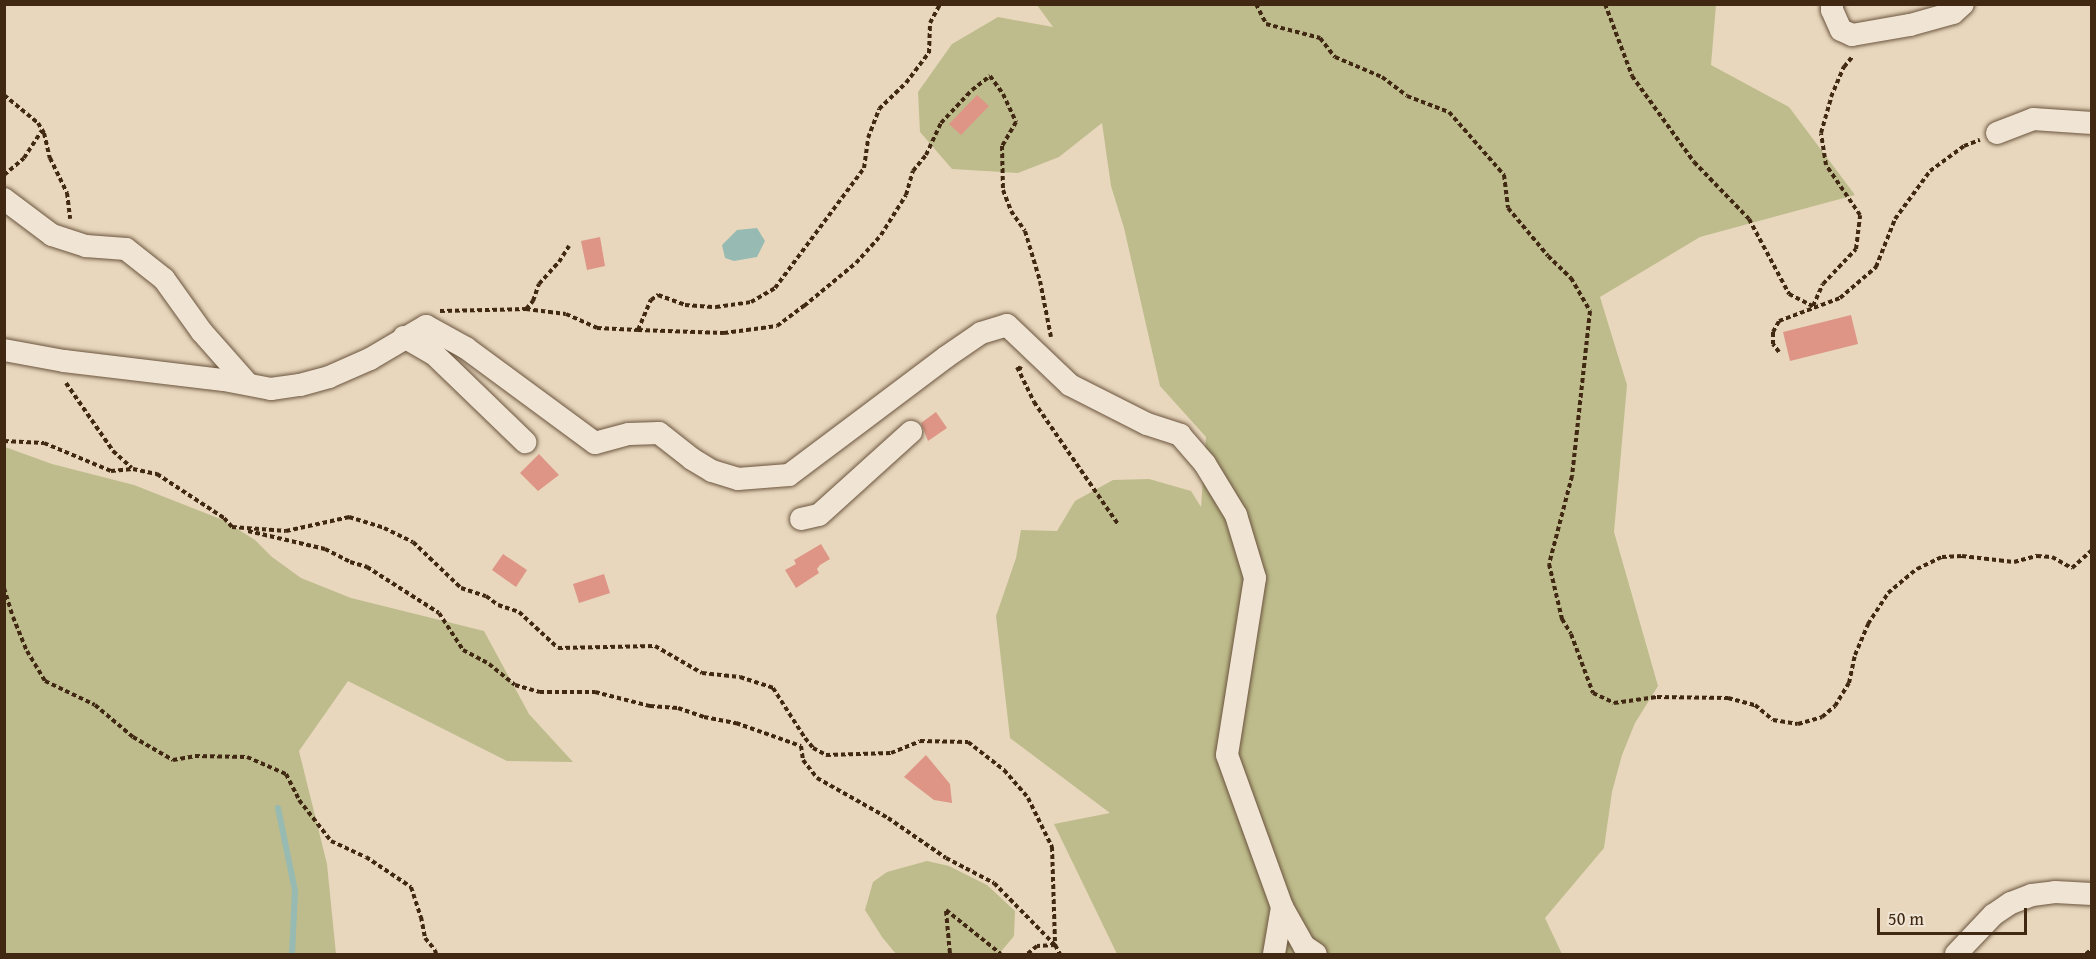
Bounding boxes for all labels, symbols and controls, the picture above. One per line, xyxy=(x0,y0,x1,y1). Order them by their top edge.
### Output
scale bar xyxy=(1880,896,2030,934)
text: 50 m xyxy=(1888,905,1924,932)

